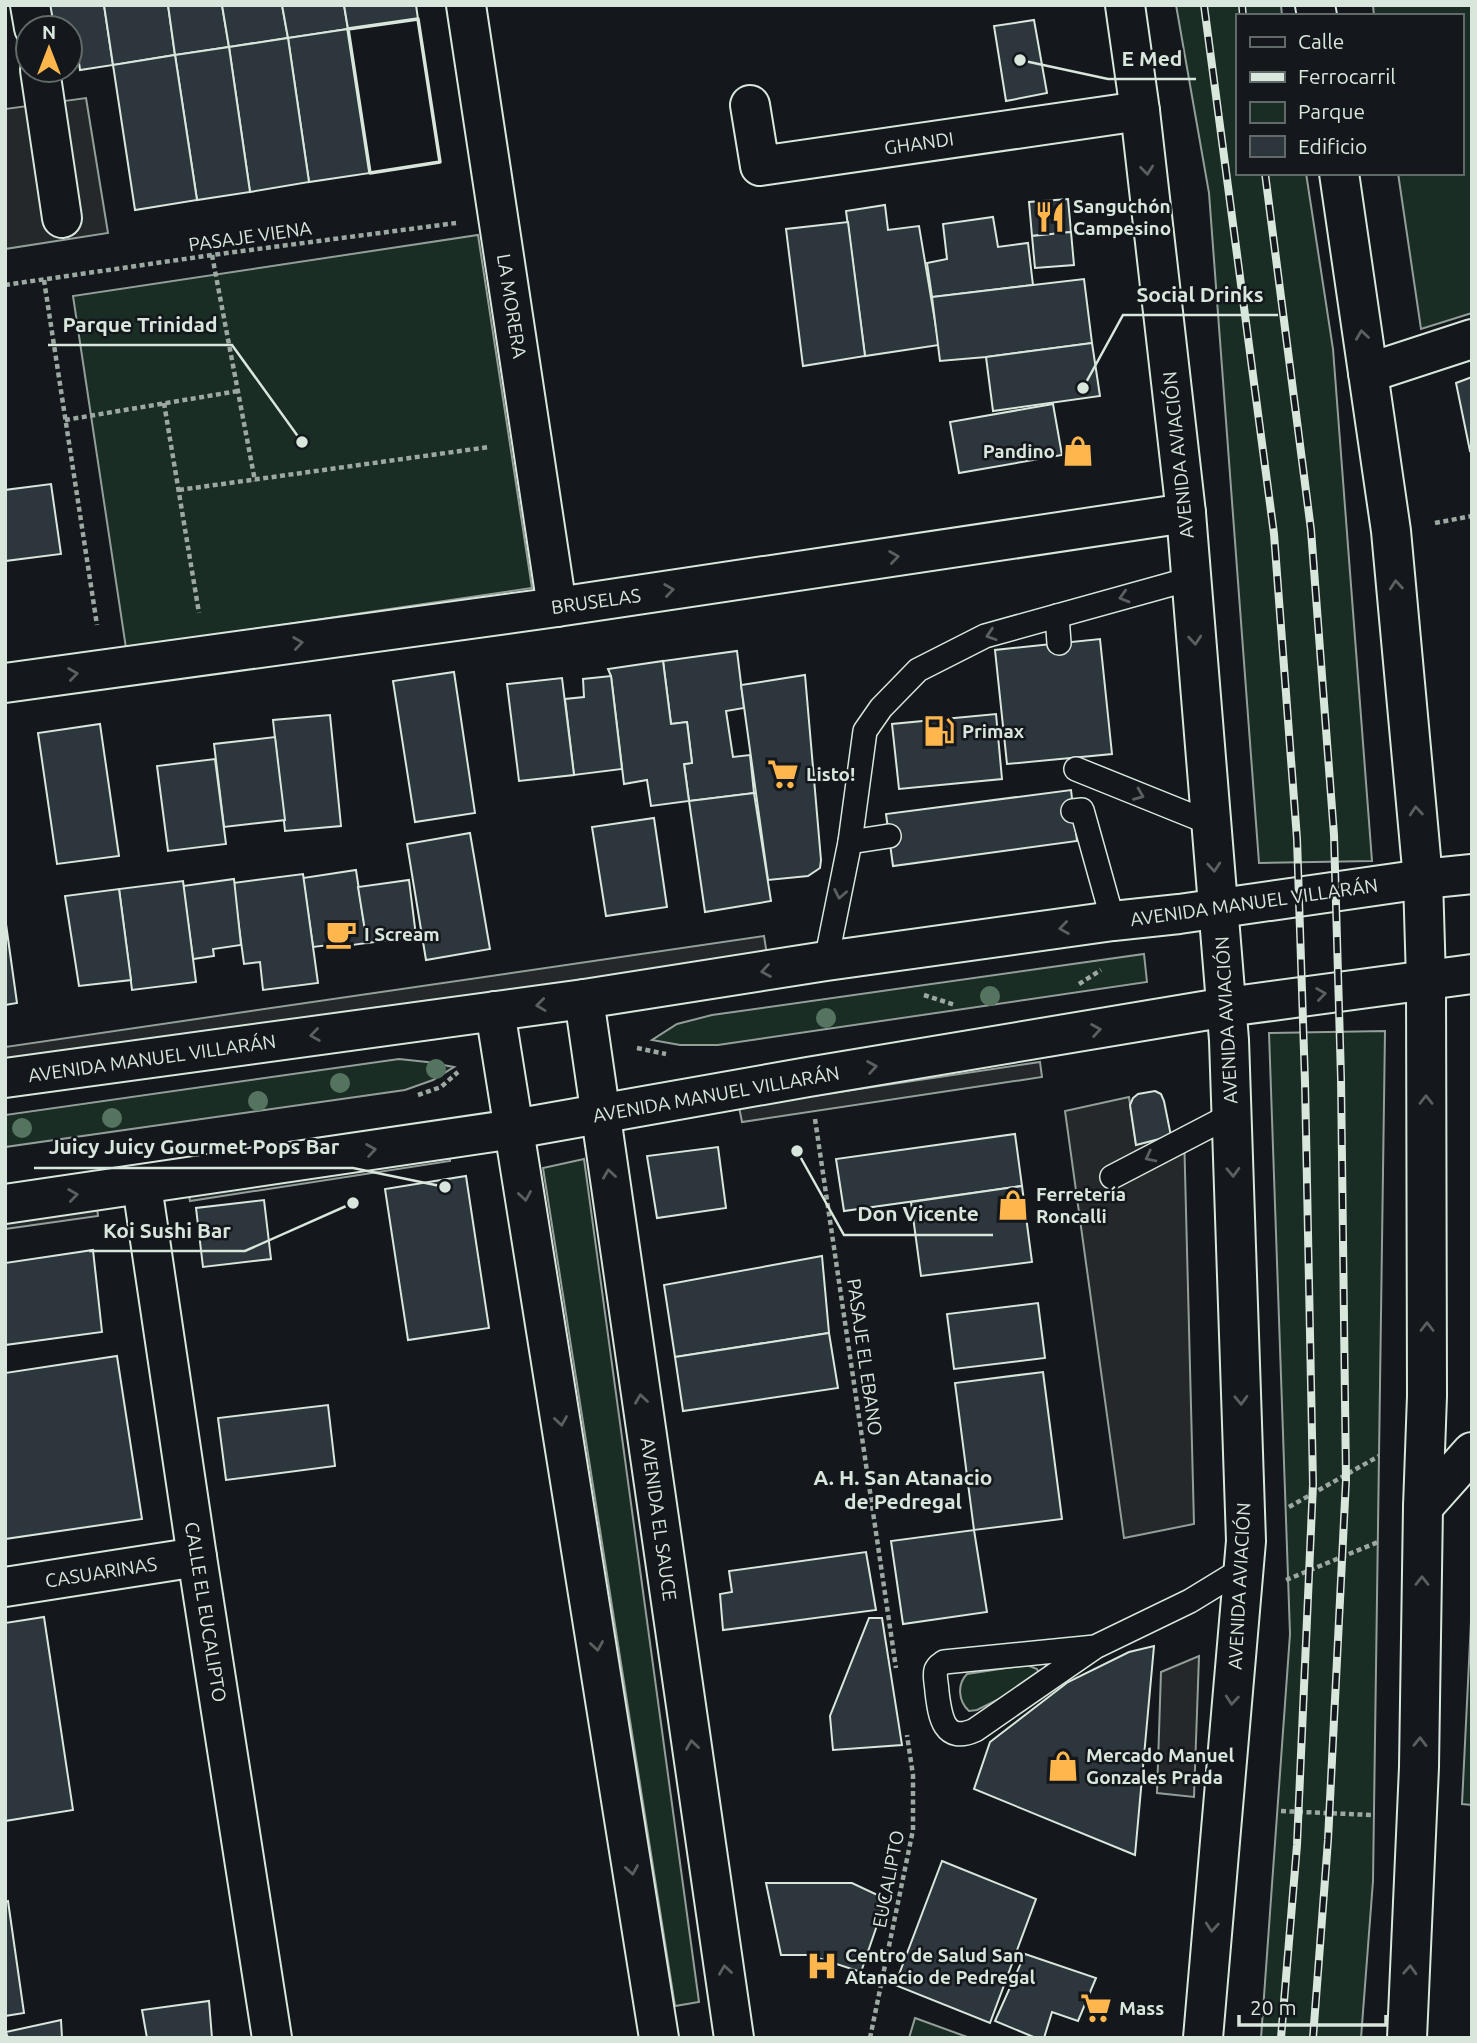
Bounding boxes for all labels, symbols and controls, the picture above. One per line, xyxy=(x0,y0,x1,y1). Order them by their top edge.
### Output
north arrow xyxy=(14,14,84,84)
legend xyxy=(1236,14,1463,175)
text: N xyxy=(42,21,56,43)
text: Calle xyxy=(1298,29,1344,53)
callout: E Med xyxy=(1108,37,1196,79)
text: E Med xyxy=(1122,46,1182,70)
text: Ferrocarril xyxy=(1298,64,1396,88)
text: Parque xyxy=(1298,99,1365,123)
street label: GHANDI xyxy=(883,127,955,159)
text: Edificio xyxy=(1298,134,1367,158)
one-way arrow xyxy=(1139,164,1154,176)
place label: Sanguchón Campesino xyxy=(1073,195,1171,239)
restaurant icon: Sanguchón Campesino xyxy=(1033,200,1067,234)
street label: PASAJE VIENA xyxy=(187,216,314,256)
street label: LA MORERA xyxy=(493,252,531,360)
callout: Social Drinks xyxy=(1123,273,1278,315)
text: Social Drinks xyxy=(1136,282,1264,306)
callout: Parque Trinidad xyxy=(48,303,232,345)
text: Parque Trinidad xyxy=(62,312,218,336)
one-way arrow xyxy=(1355,329,1370,341)
street label: AVENIDA AVIACIÓN xyxy=(1158,370,1198,540)
shop icon: Pandino xyxy=(1061,434,1095,468)
place label: Pandino xyxy=(983,440,1055,462)
one-way arrow xyxy=(888,549,900,564)
one-way arrow xyxy=(1388,579,1403,591)
one-way arrow xyxy=(663,583,675,598)
street label: BRUSELAS xyxy=(550,584,642,618)
one-way arrow xyxy=(1118,588,1130,603)
one-way arrow xyxy=(985,627,998,641)
one-way arrow xyxy=(1187,635,1202,646)
one-way arrow xyxy=(292,636,304,651)
one-way arrow xyxy=(67,666,79,681)
fuel station icon: Primax xyxy=(922,714,956,748)
place label: Primax xyxy=(962,720,1025,742)
supermarket icon: Listo! xyxy=(766,757,800,791)
place label: Listo! xyxy=(806,763,855,785)
one-way arrow xyxy=(1132,787,1144,801)
one-way arrow xyxy=(1409,806,1424,817)
one-way arrow xyxy=(1206,861,1221,872)
street label: AVENIDA MANUEL VILLARÁN xyxy=(1129,874,1379,930)
one-way arrow xyxy=(833,888,848,900)
cafe icon: I Scream xyxy=(324,917,358,951)
one-way arrow xyxy=(1058,920,1069,935)
place label: I Scream xyxy=(364,923,440,945)
street label: AVENIDA AVIACIÓN xyxy=(1211,936,1241,1104)
one-way arrow xyxy=(760,963,772,978)
one-way arrow xyxy=(1315,987,1327,1002)
one-way arrow xyxy=(535,997,547,1012)
one-way arrow xyxy=(1091,1023,1102,1038)
one-way arrow xyxy=(309,1027,321,1042)
street label: AVENIDA MANUEL VILLARÁN xyxy=(27,1030,277,1086)
one-way arrow xyxy=(866,1060,878,1075)
street label: AVENIDA MANUEL VILLARÁN xyxy=(591,1061,841,1127)
one-way arrow xyxy=(1418,1094,1434,1105)
callout: Juicy Juicy Gourmet Pops Bar xyxy=(34,1126,353,1168)
text: Juicy Juicy Gourmet Pops Bar xyxy=(49,1134,340,1158)
one-way arrow xyxy=(365,1143,376,1158)
one-way arrow xyxy=(1144,1149,1157,1163)
one-way arrow xyxy=(1226,1167,1241,1178)
one-way arrow xyxy=(601,1168,616,1179)
place label: Ferretería Roncalli xyxy=(1036,1183,1126,1227)
one-way arrow xyxy=(67,1188,79,1203)
shop icon: Ferretería Roncalli xyxy=(996,1188,1030,1222)
one-way arrow xyxy=(517,1190,532,1202)
callout: Don Vicente xyxy=(844,1193,993,1235)
text: Don Vicente xyxy=(857,1201,979,1225)
callout: Koi Sushi Bar xyxy=(89,1209,245,1251)
text: Koi Sushi Bar xyxy=(103,1218,231,1242)
street label: PASAJE EL EBANO xyxy=(843,1277,887,1437)
one-way arrow xyxy=(1419,1322,1435,1332)
one-way arrow xyxy=(634,1393,649,1405)
one-way arrow xyxy=(1233,1395,1249,1405)
one-way arrow xyxy=(553,1415,568,1427)
street label: AVENIDA EL SAUCE xyxy=(637,1436,681,1602)
district label: A. H. San Atanacio de Pedregal xyxy=(813,1465,993,1513)
street label: AVENIDA AVIACIÓN xyxy=(1224,1502,1254,1670)
street label: CALLE EL EUCALIPTO xyxy=(181,1520,231,1704)
street label: CASUARINAS xyxy=(44,1552,159,1592)
one-way arrow xyxy=(1414,1575,1430,1586)
one-way arrow xyxy=(589,1640,604,1652)
one-way arrow xyxy=(1225,1695,1240,1706)
one-way arrow xyxy=(1412,1737,1428,1747)
one-way arrow xyxy=(685,1739,700,1751)
place label: Mercado Manuel Gonzales Prada xyxy=(1086,1744,1235,1788)
shop icon: Mercado Manuel Gonzales Prada xyxy=(1046,1749,1080,1783)
street label: EUCALIPTO xyxy=(868,1828,908,1930)
one-way arrow xyxy=(624,1864,639,1876)
one-way arrow xyxy=(1205,1921,1220,1932)
place label: Centro de Salud San Atanacio de Pedregal xyxy=(845,1944,1036,1988)
hospital icon: Centro de Salud San Atanacio de Pedregal xyxy=(805,1949,839,1983)
one-way arrow xyxy=(717,1964,732,1976)
one-way arrow xyxy=(1402,1964,1417,1975)
scale bar xyxy=(1239,1983,1386,2027)
supermarket icon: Mass xyxy=(1079,1991,1113,2025)
text: 20 m xyxy=(1250,1995,1297,2019)
place label: Mass xyxy=(1119,1997,1164,2019)

